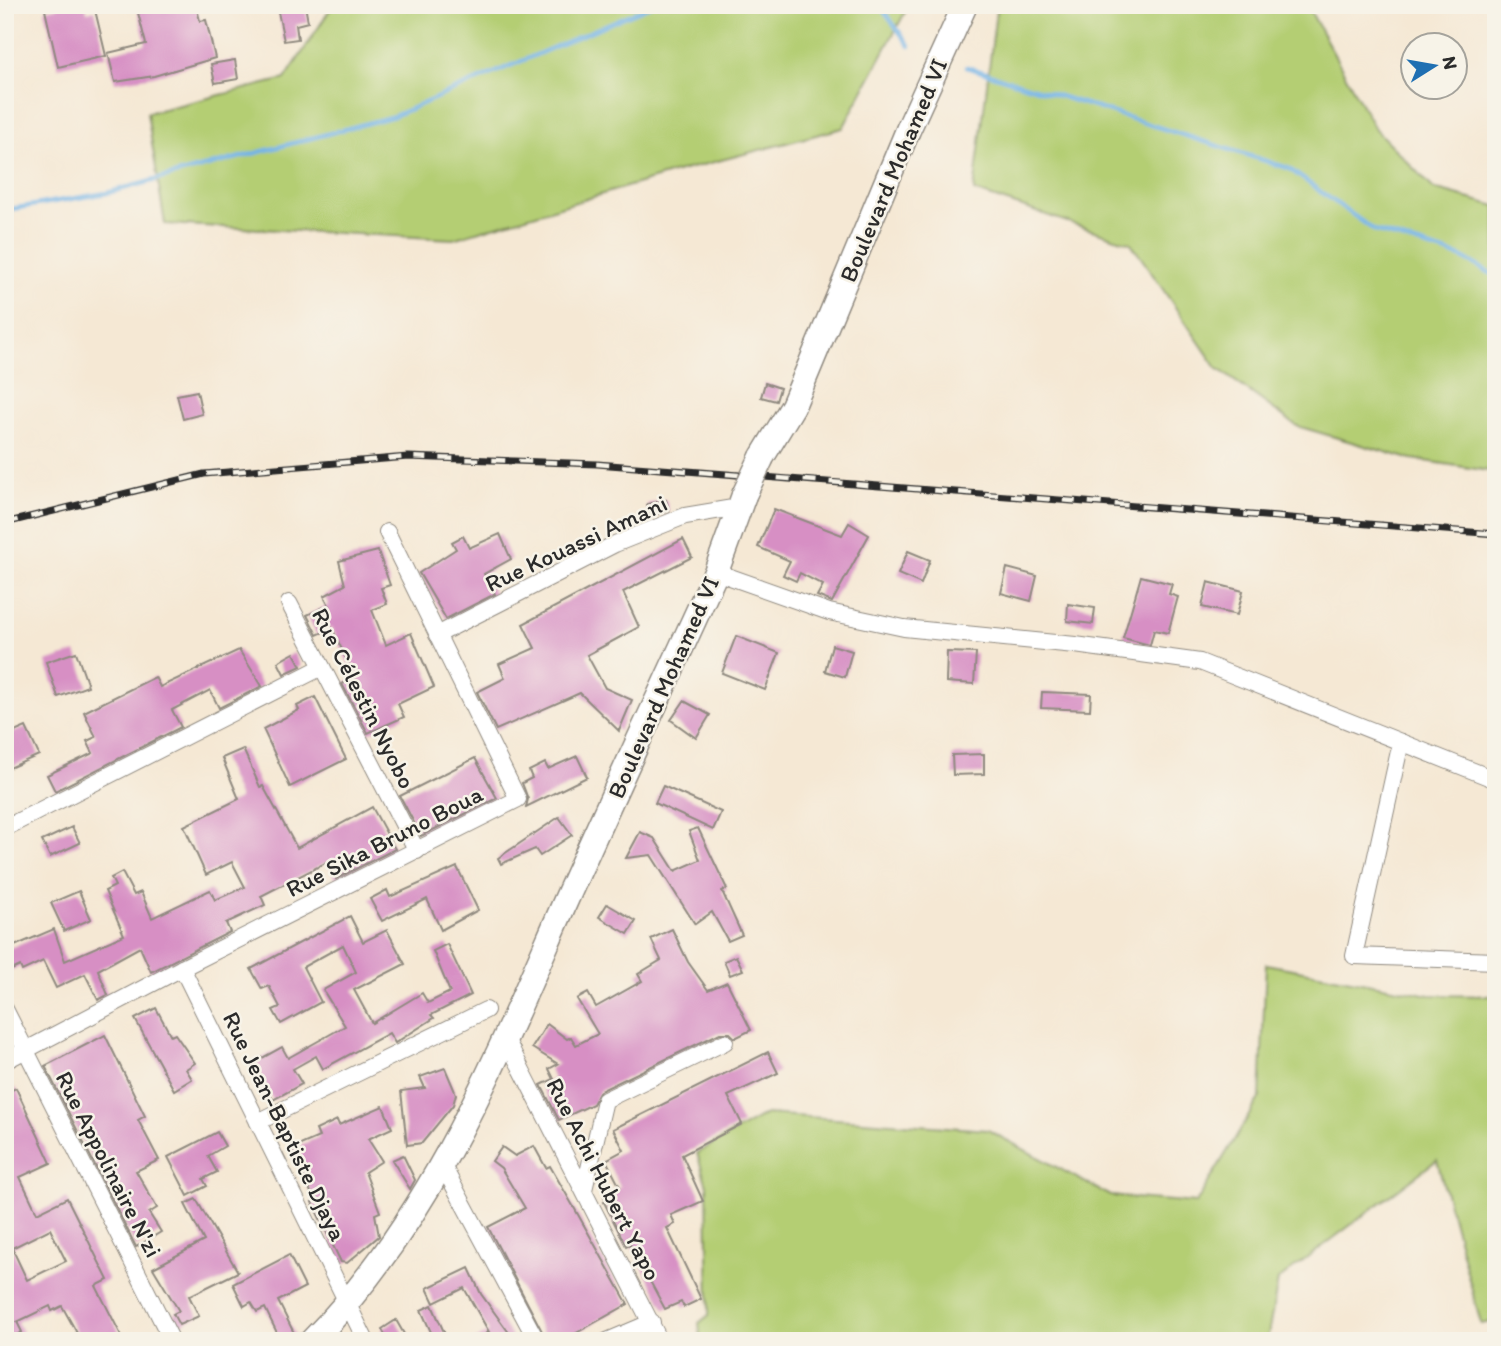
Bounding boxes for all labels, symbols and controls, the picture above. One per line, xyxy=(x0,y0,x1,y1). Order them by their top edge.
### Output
north arrow xyxy=(1400,32,1470,102)
street label: Boulevard Mohamed VI xyxy=(833,54,953,286)
text: N xyxy=(1438,54,1463,71)
street label: Rue Kouassi Amani xyxy=(480,488,672,598)
street label: Boulevard Mohamed VI xyxy=(601,571,725,803)
street label: Rue Célestin Nyobo xyxy=(306,603,422,793)
street label: Rue Sika Bruno Boua xyxy=(281,779,488,903)
street label: Rue Jean-Baptiste Djaya xyxy=(217,1007,353,1246)
street label: Rue Appolinaire N'zi xyxy=(50,1066,168,1262)
street label: Rue Achi Hubert Yapo xyxy=(540,1073,668,1285)

